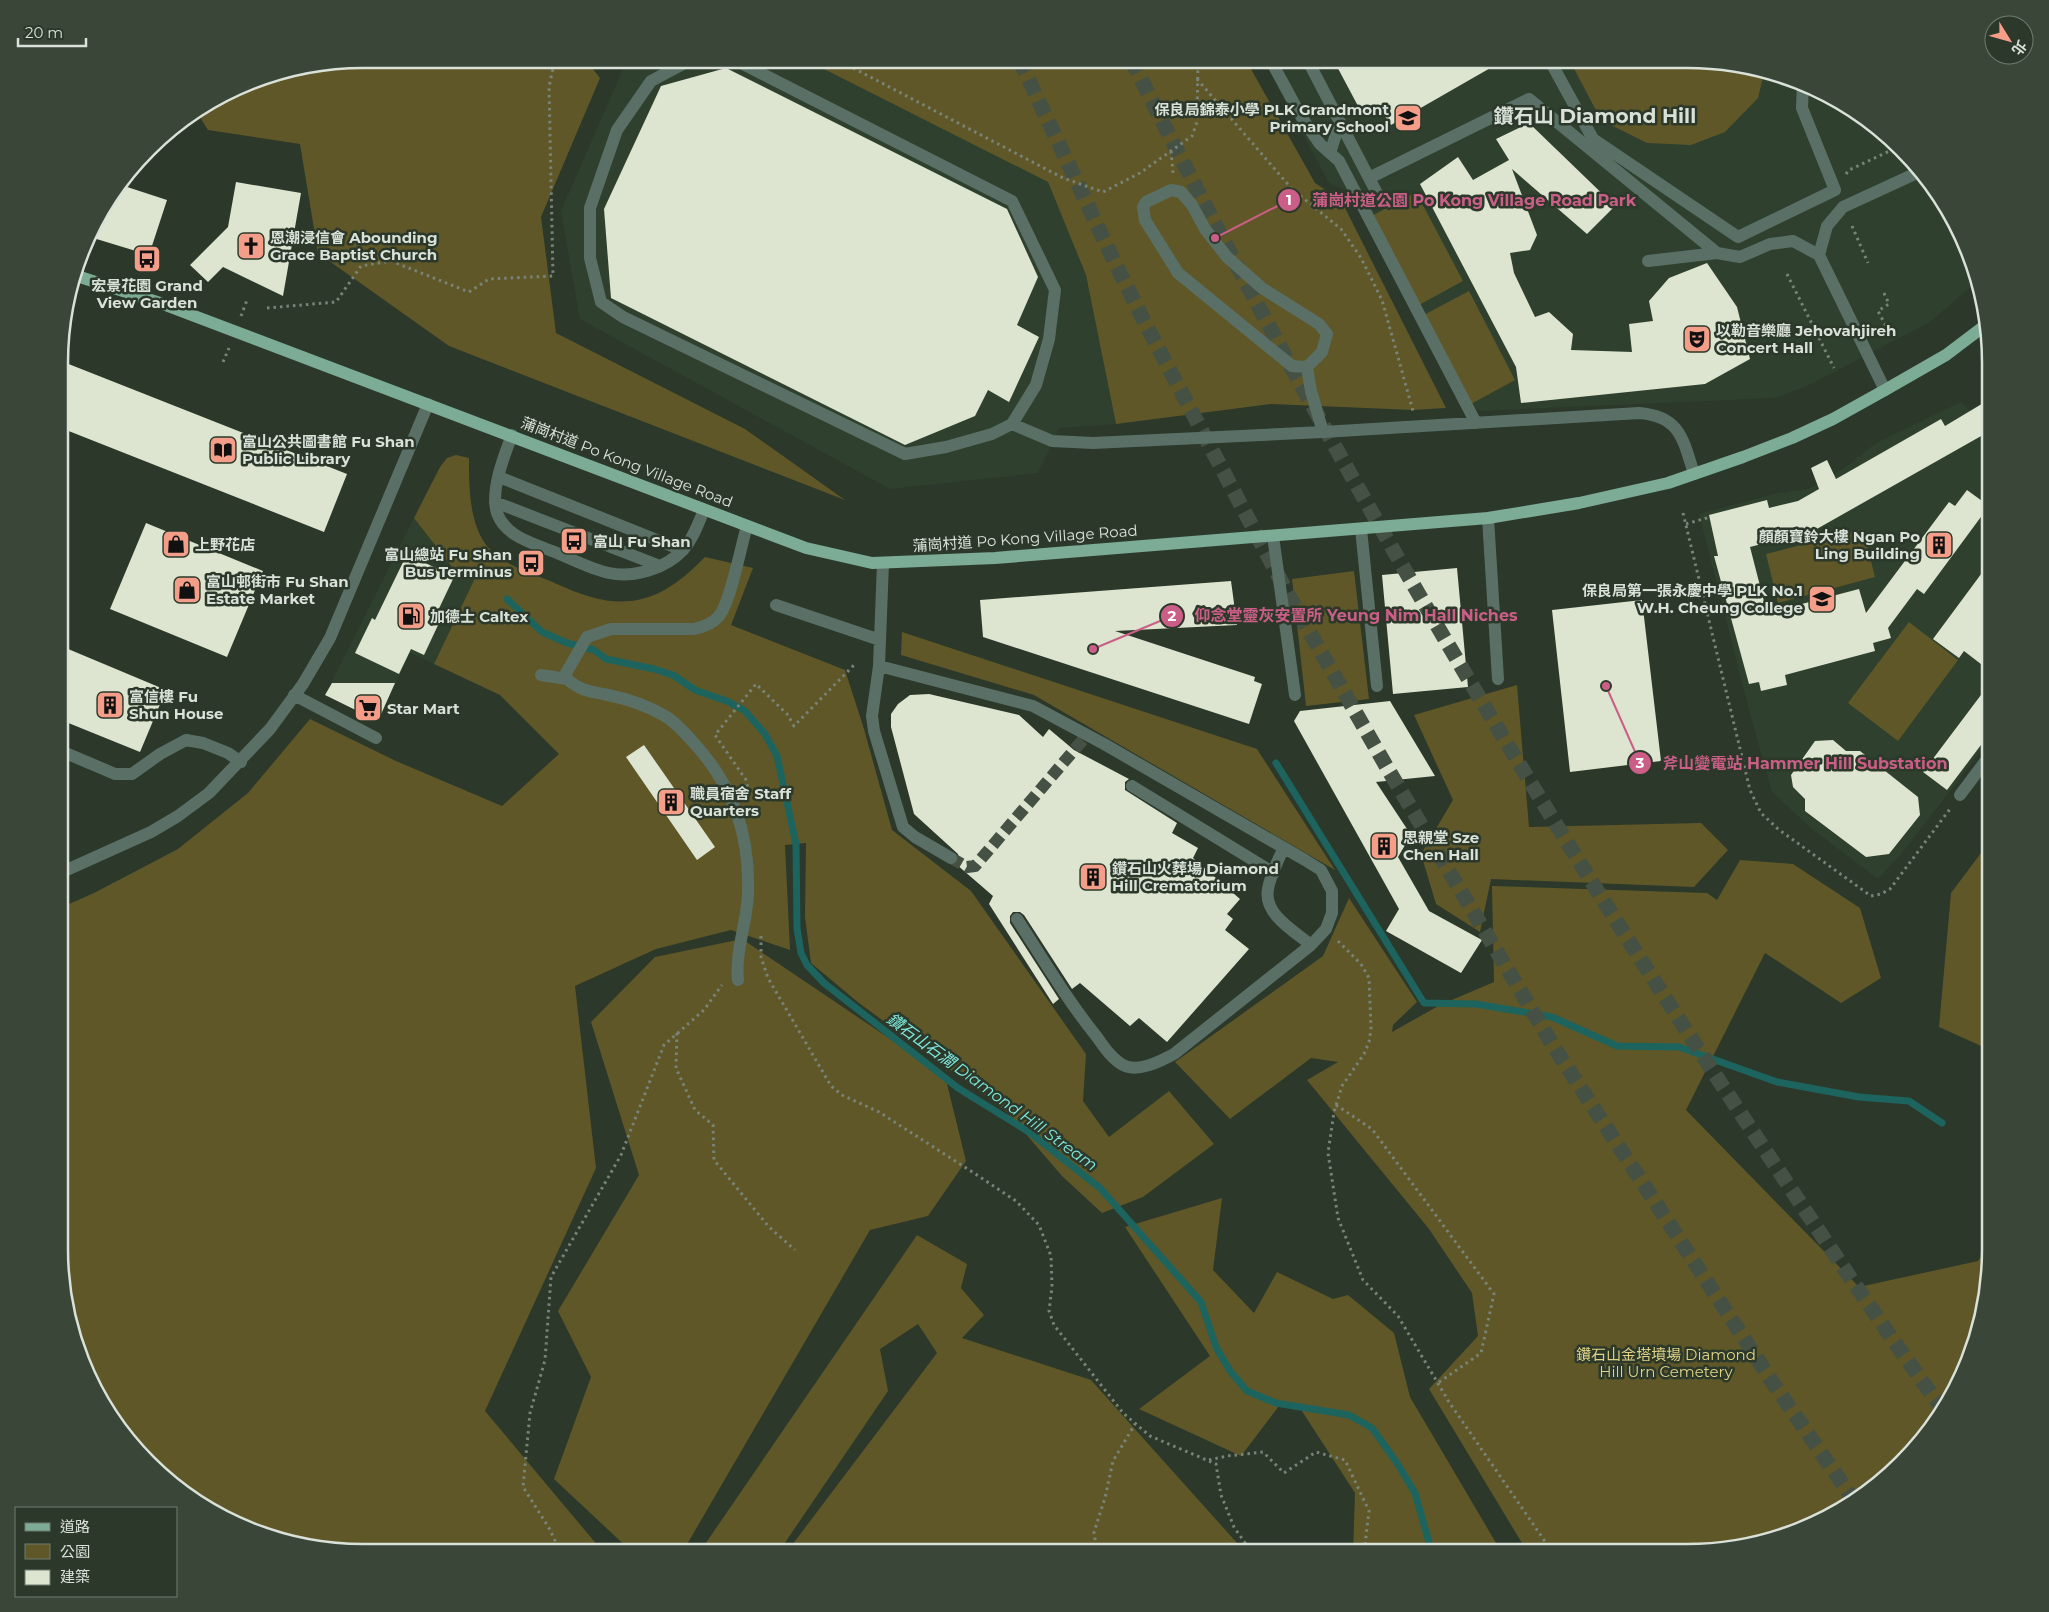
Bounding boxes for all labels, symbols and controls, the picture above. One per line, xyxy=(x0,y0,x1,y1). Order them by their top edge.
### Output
scale bar xyxy=(18,15,85,47)
north arrow xyxy=(1984,15,2034,65)
text: 20 m xyxy=(25,23,63,42)
text: 北 xyxy=(2008,37,2031,59)
place label: 保良局錦泰小學 PLK Grandmont Primary School xyxy=(1155,100,1389,136)
school or university icon: 保良局錦泰小學 PLK Grandmont Primary School xyxy=(1393,103,1423,133)
district label: 鑽石山 Diamond Hill xyxy=(1494,104,1696,128)
callout: 蒲崗村道公園 Po Kong Village Road Park xyxy=(1277,185,1646,216)
text: 1 xyxy=(1286,190,1292,209)
text: 蒲崗村道公園 Po Kong Village Road Park xyxy=(1312,191,1637,210)
place label: 恩潮浸信會 Abounding Grace Baptist Church xyxy=(270,228,437,264)
church icon: 恩潮浸信會 Abounding Grace Baptist Church xyxy=(236,231,266,261)
bus stop icon: 宏景花園 Grand View Garden xyxy=(132,244,162,274)
place label: 宏景花園 Grand View Garden xyxy=(91,276,203,312)
place label: 以勒音樂廳 Jehovahjireh Concert Hall xyxy=(1716,321,1896,357)
theatre icon: 以勒音樂廳 Jehovahjireh Concert Hall xyxy=(1682,324,1712,354)
street label: 蒲崗村道 Po Kong Village Road xyxy=(518,413,736,511)
place label: 富山公共圖書館 Fu Shan Public Library xyxy=(242,432,415,468)
library icon: 富山公共圖書館 Fu Shan Public Library xyxy=(208,435,238,465)
street label: 蒲崗村道 Po Kong Village Road xyxy=(912,521,1138,555)
bus stop icon: 富山 Fu Shan xyxy=(559,526,589,556)
place label: 顏顏寶鈴大樓 Ngan Po Ling Building xyxy=(1759,527,1920,563)
shop icon: 上野花店 xyxy=(161,529,191,559)
building icon: 顏顏寶鈴大樓 Ngan Po Ling Building xyxy=(1924,530,1954,560)
place label: 富山 Fu Shan xyxy=(593,532,691,551)
place label: 上野花店 xyxy=(195,535,255,554)
place label: 富山總站 Fu Shan Bus Terminus xyxy=(384,545,512,581)
bus stop icon: 富山總站 Fu Shan Bus Terminus xyxy=(516,548,546,578)
place label: 富山邨街市 Fu Shan Estate Market xyxy=(206,572,349,608)
shop icon: 富山邨街市 Fu Shan Estate Market xyxy=(172,575,202,605)
place label: 保良局第一張永慶中學 PLK No.1 W.H. Cheung College xyxy=(1582,581,1803,617)
school or university icon: 保良局第一張永慶中學 PLK No.1 W.H. Cheung College xyxy=(1807,584,1837,614)
callout: 仰念堂靈灰安置所 Yeung Nim Hall Niches xyxy=(1159,600,1528,631)
fuel station icon: 加德士 Caltex xyxy=(396,601,426,631)
text: 2 xyxy=(1168,606,1177,625)
text: 仰念堂靈灰安置所 Yeung Nim Hall Niches xyxy=(1194,606,1518,625)
place label: 加德士 Caltex xyxy=(430,607,528,626)
place label: 富信樓 Fu Shun House xyxy=(129,687,224,723)
building icon: 富信樓 Fu Shun House xyxy=(95,690,125,720)
supermarket icon: Star Mart xyxy=(353,693,383,723)
place label: Star Mart xyxy=(387,699,460,718)
callout: 斧山變電站 Hammer Hill Substation xyxy=(1628,748,1958,779)
text: 3 xyxy=(1635,753,1645,772)
text: 斧山變電站 Hammer Hill Substation xyxy=(1663,754,1947,773)
place label: 職員宿舍 Staff Quarters xyxy=(690,784,792,820)
building icon: 職員宿舍 Staff Quarters xyxy=(656,787,686,817)
place label: 思親堂 Sze Chen Hall xyxy=(1403,828,1479,864)
building icon: 思親堂 Sze Chen Hall xyxy=(1369,831,1399,861)
place label: 鑽石山火葬場 Diamond Hill Crematorium xyxy=(1112,859,1279,895)
building icon: 鑽石山火葬場 Diamond Hill Crematorium xyxy=(1078,862,1108,892)
water label: 鑽石山石澗 Diamond Hill Stream xyxy=(883,1009,1101,1175)
park label: 鑽石山金塔墳場 Diamond Hill Urn Cemetery xyxy=(1576,1345,1756,1381)
legend xyxy=(15,1507,178,1597)
text: 道路 xyxy=(60,1517,90,1536)
text: 公園 xyxy=(60,1542,90,1561)
text: 建築 xyxy=(60,1567,90,1586)

